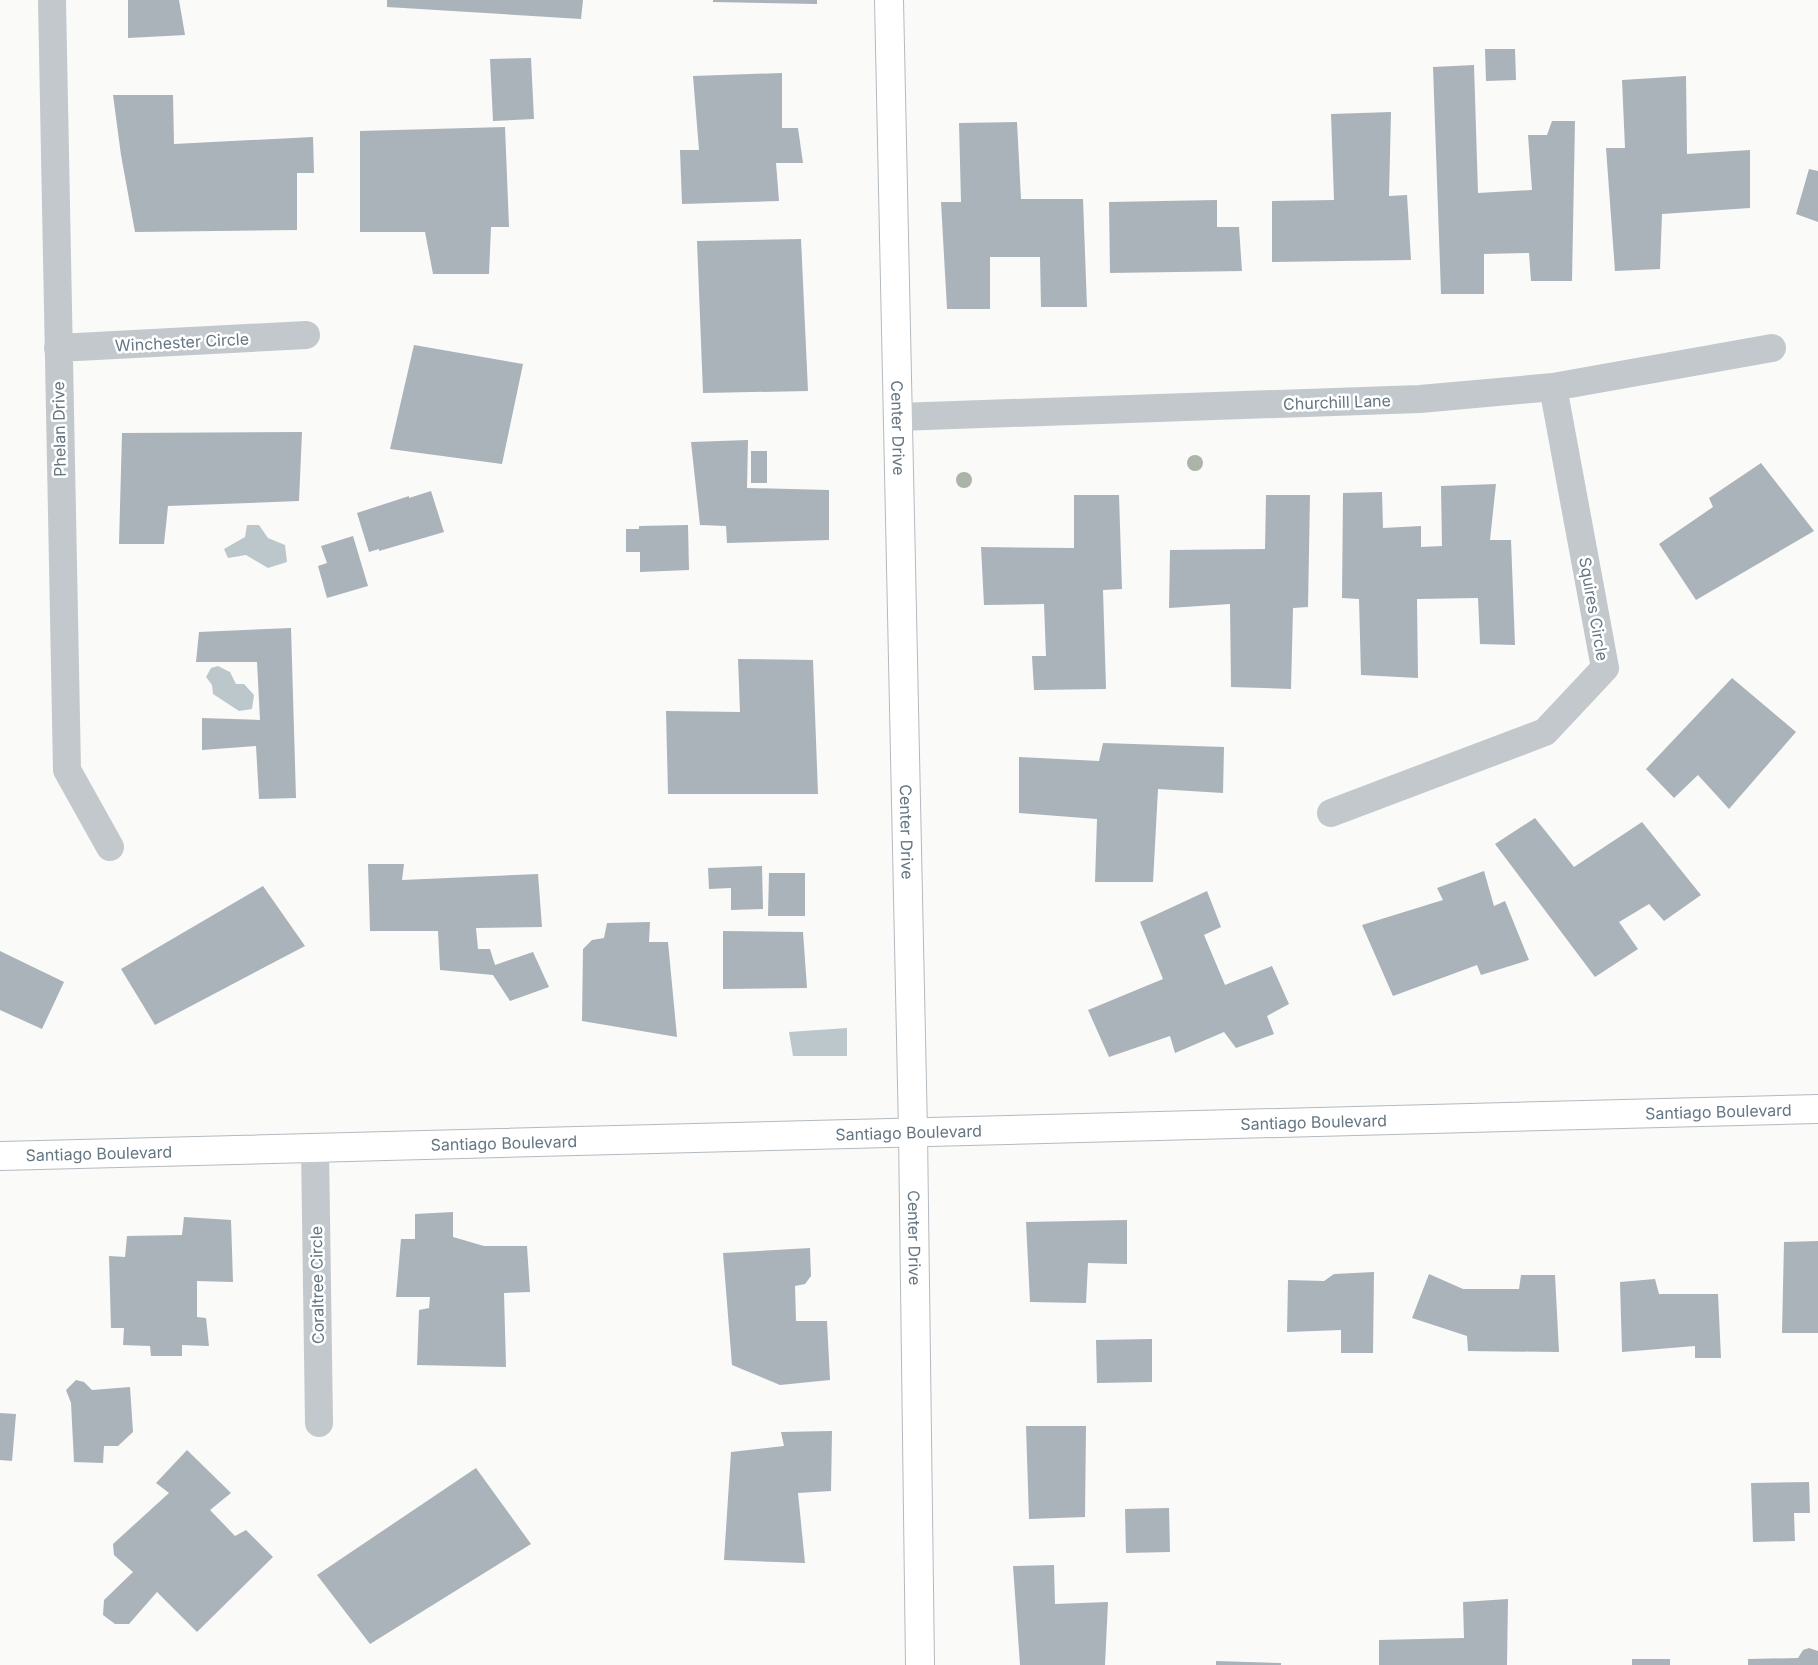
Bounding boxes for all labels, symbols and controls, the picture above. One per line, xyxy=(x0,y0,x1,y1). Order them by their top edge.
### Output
street label: Winchester Circle xyxy=(115,329,249,355)
street label: Center Drive xyxy=(887,380,909,476)
street label: Phelan Drive xyxy=(48,381,70,477)
street label: Churchill Lane xyxy=(1283,390,1391,414)
street label: Squires Circle xyxy=(1575,556,1613,662)
street label: Center Drive xyxy=(896,784,918,880)
street label: Santiago Boulevard xyxy=(1645,1100,1792,1123)
street label: Santiago Boulevard xyxy=(1240,1110,1387,1134)
street label: Santiago Boulevard xyxy=(835,1121,982,1144)
street label: Santiago Boulevard xyxy=(430,1131,577,1155)
street label: Santiago Boulevard xyxy=(25,1142,172,1165)
street label: Center Drive xyxy=(904,1190,925,1285)
street label: Coraltree Circle xyxy=(306,1226,328,1344)

